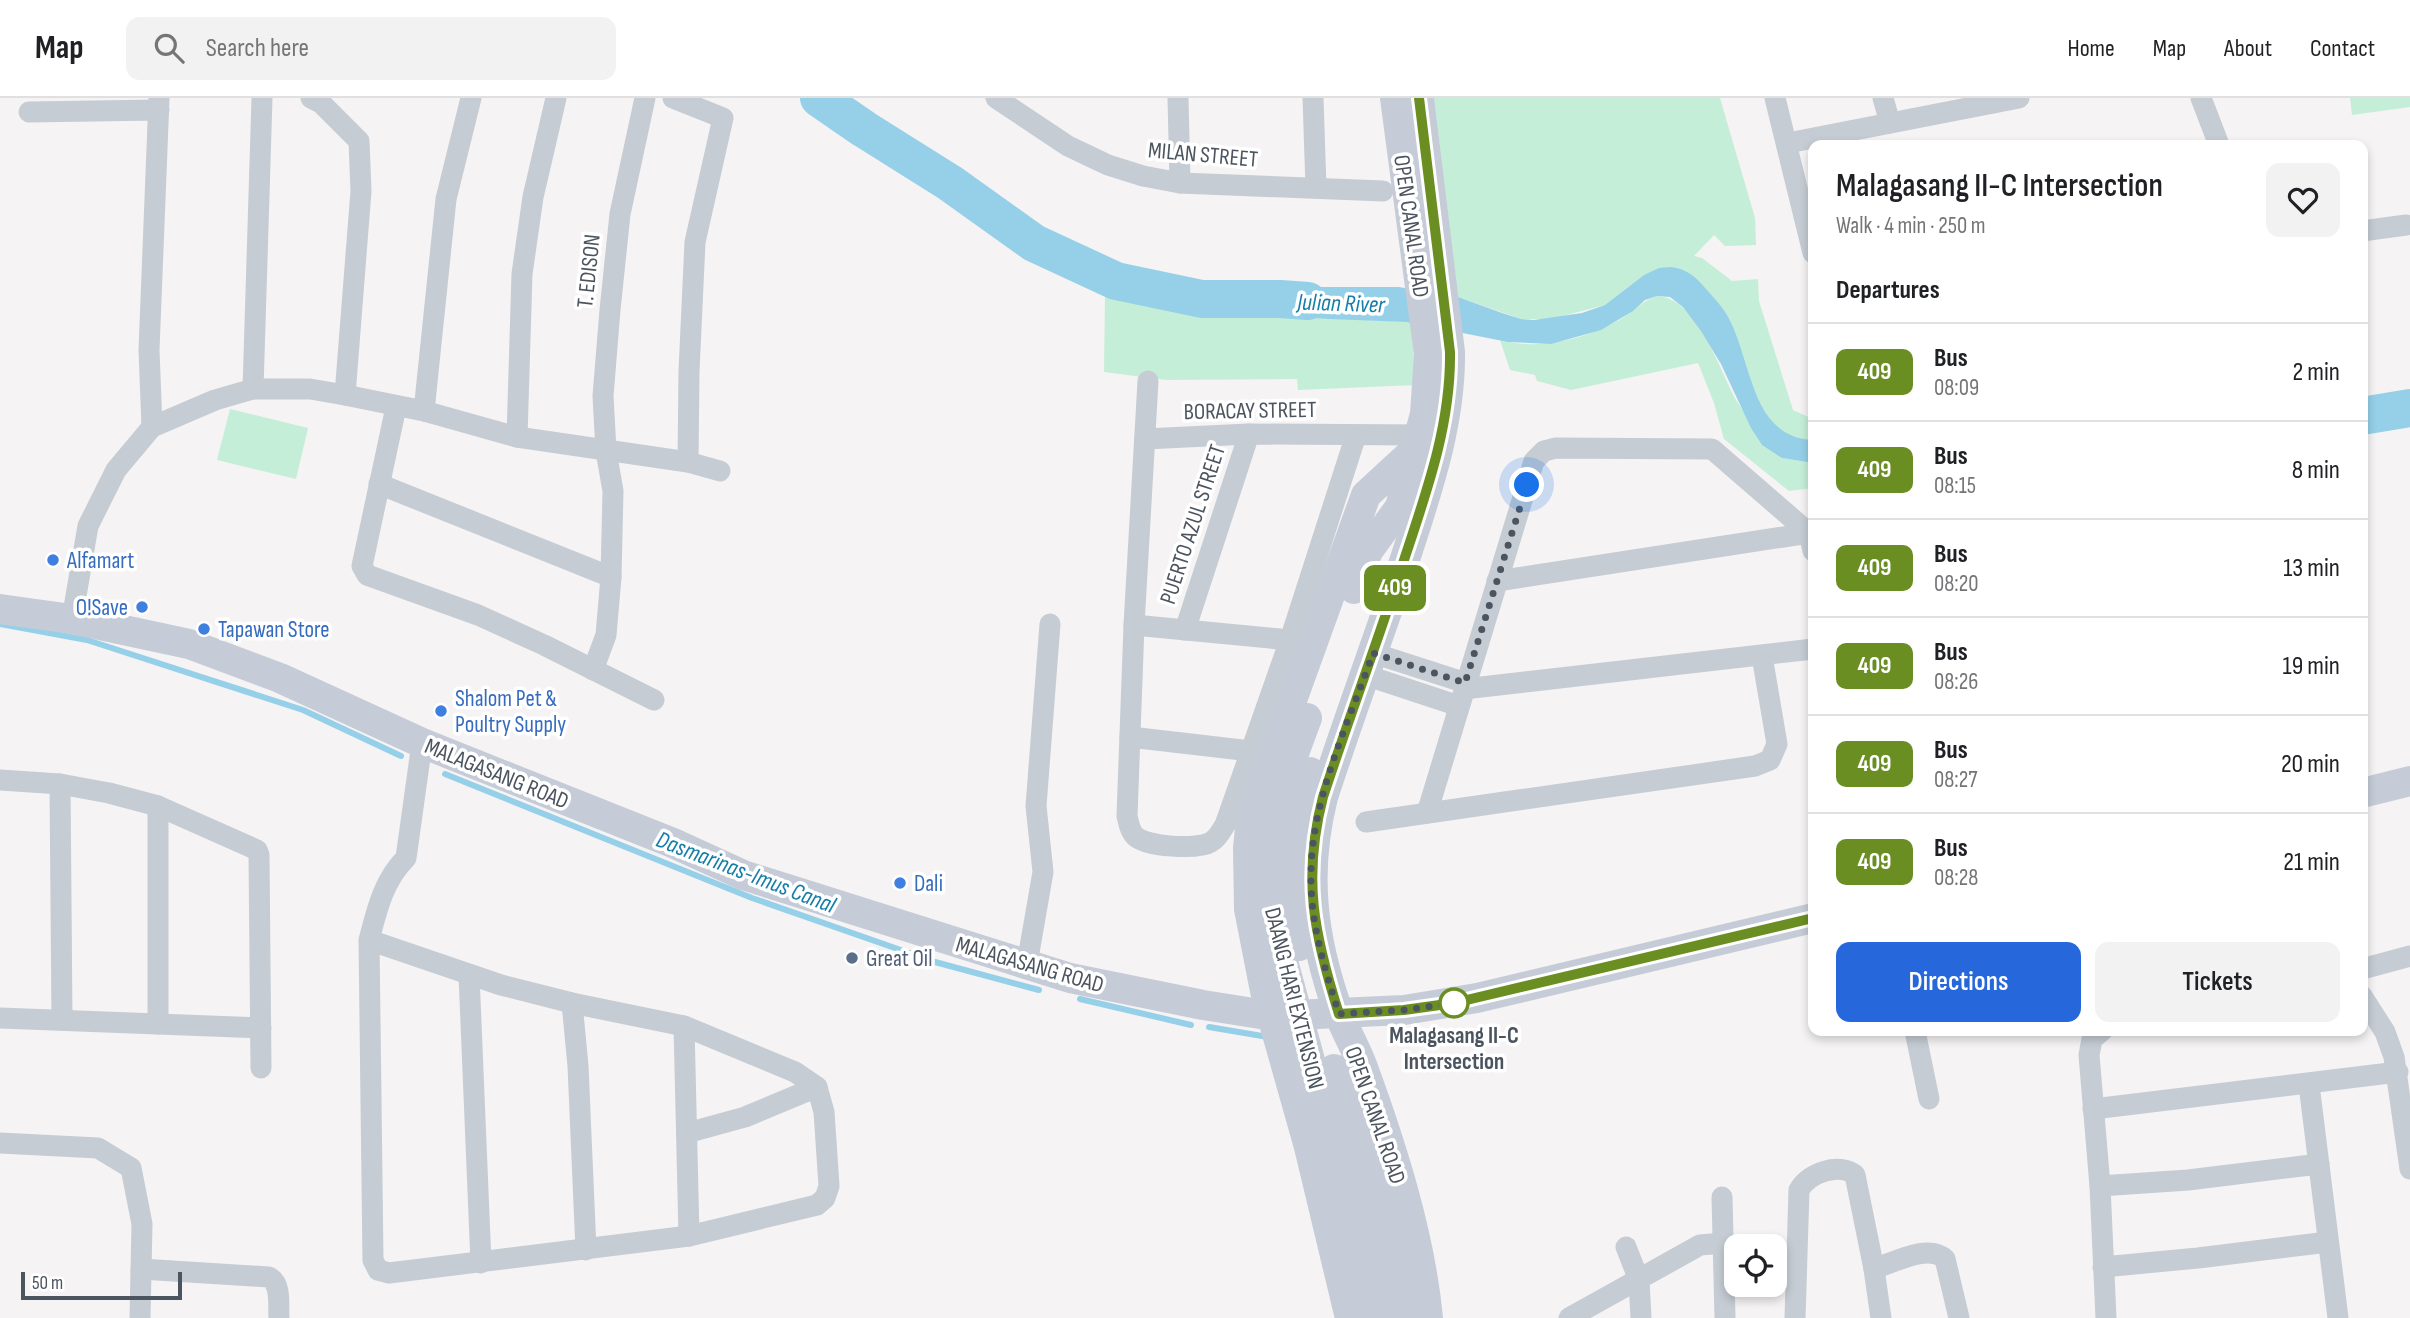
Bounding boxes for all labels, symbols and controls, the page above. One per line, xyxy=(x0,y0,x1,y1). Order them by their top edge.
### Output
search box xyxy=(126,17,616,80)
text: Map xyxy=(35,28,84,68)
icon: search xyxy=(150,29,188,67)
text: Search here xyxy=(206,33,309,64)
text: Home xyxy=(2067,34,2115,63)
text: Map xyxy=(2153,34,2186,63)
text: About xyxy=(2224,34,2272,63)
text: Contact xyxy=(2310,34,2375,63)
street label: MILAN STREET xyxy=(1147,136,1259,174)
street label: OPEN CANAL ROAD xyxy=(1387,153,1435,299)
button: heart xyxy=(2266,163,2340,237)
text: Malagasang II-C Intersection xyxy=(1836,166,2163,206)
text: Walk · 4 min · 250 m xyxy=(1836,212,1986,240)
street label: T. EDISON xyxy=(571,233,607,309)
text: Departures xyxy=(1836,275,1940,306)
water label: Julian River xyxy=(1295,287,1387,320)
text: Bus xyxy=(1934,343,1968,374)
text: 409 xyxy=(1858,357,1891,386)
text: 2 min xyxy=(2292,357,2340,388)
text: 08:09 xyxy=(1934,374,1979,402)
street label: BORACAY STREET xyxy=(1183,396,1317,426)
street label: PUERTO AZUL STREET xyxy=(1154,441,1232,608)
text: Bus xyxy=(1934,441,1968,472)
text: 409 xyxy=(1858,455,1891,484)
text: 8 min xyxy=(2292,455,2340,486)
your location xyxy=(1509,467,1544,502)
text: 08:15 xyxy=(1934,472,1976,500)
text: Bus xyxy=(1934,539,1968,570)
place label: Alfamart xyxy=(66,547,134,575)
marker: Alfamart xyxy=(45,552,61,568)
text: 409 xyxy=(1858,553,1891,582)
text: 13 min xyxy=(2283,553,2340,584)
line badge: 409 xyxy=(1355,565,1435,611)
text: 08:20 xyxy=(1934,570,1978,598)
text: 409 xyxy=(1378,573,1412,602)
place label: O!Save xyxy=(76,594,128,622)
marker: O!Save xyxy=(134,599,150,615)
place label: Tapawan Store xyxy=(218,616,330,644)
marker: Tapawan Store xyxy=(196,621,212,637)
text: Bus xyxy=(1934,637,1968,668)
text: 409 xyxy=(1858,651,1891,680)
text: 19 min xyxy=(2283,651,2340,682)
text: 08:26 xyxy=(1934,668,1978,696)
place label: Shalom Pet & Poultry Supply xyxy=(455,685,566,739)
marker: Shalom Pet & Poultry Supply xyxy=(433,703,449,719)
street label: MALAGASANG ROAD xyxy=(421,732,573,816)
text: Bus xyxy=(1934,735,1968,766)
text: 409 xyxy=(1858,749,1891,778)
text: 20 min xyxy=(2281,749,2340,780)
text: 08:27 xyxy=(1934,766,1977,794)
water label: Dasmarinas-Imus Canal xyxy=(652,825,840,920)
text: Bus xyxy=(1934,833,1968,864)
text: 409 xyxy=(1858,847,1891,876)
text: 21 min xyxy=(2283,847,2340,878)
text: 08:28 xyxy=(1934,864,1978,892)
place label: Dali xyxy=(914,870,943,898)
marker: Dali xyxy=(892,875,908,891)
street label: DAANG HARI EXTENSION xyxy=(1258,905,1330,1092)
street label: MALAGASANG ROAD xyxy=(952,930,1107,999)
button: Directions xyxy=(1836,942,2081,1022)
button: Tickets xyxy=(2095,942,2340,1022)
place label: Great Oil xyxy=(866,945,932,973)
marker: Great Oil xyxy=(844,950,860,966)
marker: Malagasang II-C Intersection xyxy=(1439,988,1469,1018)
place label: Malagasang II-C Intersection xyxy=(1389,1022,1519,1076)
street label: OPEN CANAL ROAD xyxy=(1338,1043,1412,1188)
map controls xyxy=(1724,1234,1787,1297)
button: locate xyxy=(1724,1234,1787,1297)
scale bar xyxy=(21,1269,182,1301)
text: 50 m xyxy=(32,1272,63,1295)

